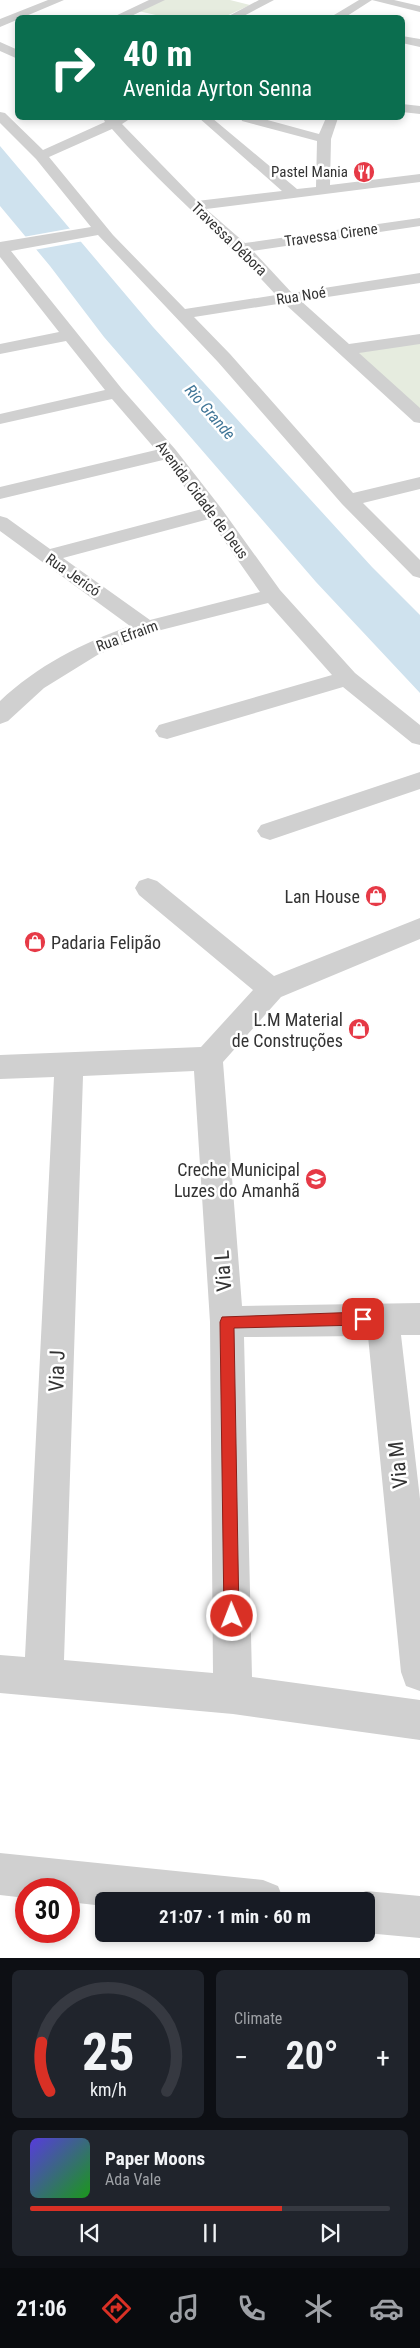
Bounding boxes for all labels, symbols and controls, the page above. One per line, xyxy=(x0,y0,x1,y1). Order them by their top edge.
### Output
text: 40 m xyxy=(123,34,192,75)
icon: right xyxy=(40,35,105,100)
text: Avenida Ayrton Senna xyxy=(123,76,312,101)
restaurant icon: Pastel Mania xyxy=(352,160,376,184)
place label: Pastel Mania xyxy=(271,163,348,181)
street label: Travessa Débora xyxy=(187,198,271,280)
street label: Travessa Cirene xyxy=(283,220,379,250)
street label: Rua Noé xyxy=(275,283,327,309)
water label: Rio Grande xyxy=(181,381,239,443)
street label: Avenida Cidade de Deus xyxy=(152,438,252,562)
street label: Rua Jericó xyxy=(42,550,104,600)
street label: Rua Efraim xyxy=(94,617,160,655)
shop icon: Lan House xyxy=(364,884,388,908)
place label: Lan House xyxy=(284,886,360,907)
shop icon: Padaria Felipão xyxy=(23,930,47,954)
place label: Padaria Felipão xyxy=(51,932,161,953)
place label: L.M Material de Construções xyxy=(232,1009,343,1051)
shop icon: L.M Material de Construções xyxy=(347,1017,371,1041)
place label: Creche Municipal Luzes do Amanhã xyxy=(174,1159,300,1201)
school or university icon: Creche Municipal Luzes do Amanhã xyxy=(304,1167,328,1191)
street label: Via L xyxy=(210,1249,236,1293)
pin xyxy=(342,1298,384,1340)
icon: arrive xyxy=(349,1305,377,1333)
street label: Via J xyxy=(44,1350,70,1392)
street label: Via M xyxy=(384,1440,412,1490)
position arrow xyxy=(205,1589,257,1641)
speed limit sign: 30 xyxy=(15,1878,80,1943)
text: 21:07 · 1 min · 60 m xyxy=(159,1905,311,1928)
text: Climate xyxy=(234,2009,282,2028)
text: 25 xyxy=(82,2022,134,2083)
text: 20° xyxy=(285,2034,339,2078)
text: − xyxy=(234,2041,248,2074)
text: + xyxy=(376,2041,390,2074)
text: km/h xyxy=(90,2079,126,2100)
text: Paper Moons xyxy=(105,2147,205,2170)
text: Ada Vale xyxy=(105,2170,161,2189)
icon: previous xyxy=(76,2219,104,2247)
icon: pause xyxy=(196,2219,224,2247)
icon: next xyxy=(316,2219,344,2247)
icon: directions xyxy=(99,2291,134,2326)
icon: music xyxy=(167,2291,202,2326)
icon: phone xyxy=(234,2291,269,2326)
icon: climate xyxy=(301,2291,336,2326)
icon: car xyxy=(369,2291,404,2326)
text: 21:06 xyxy=(16,2296,67,2321)

